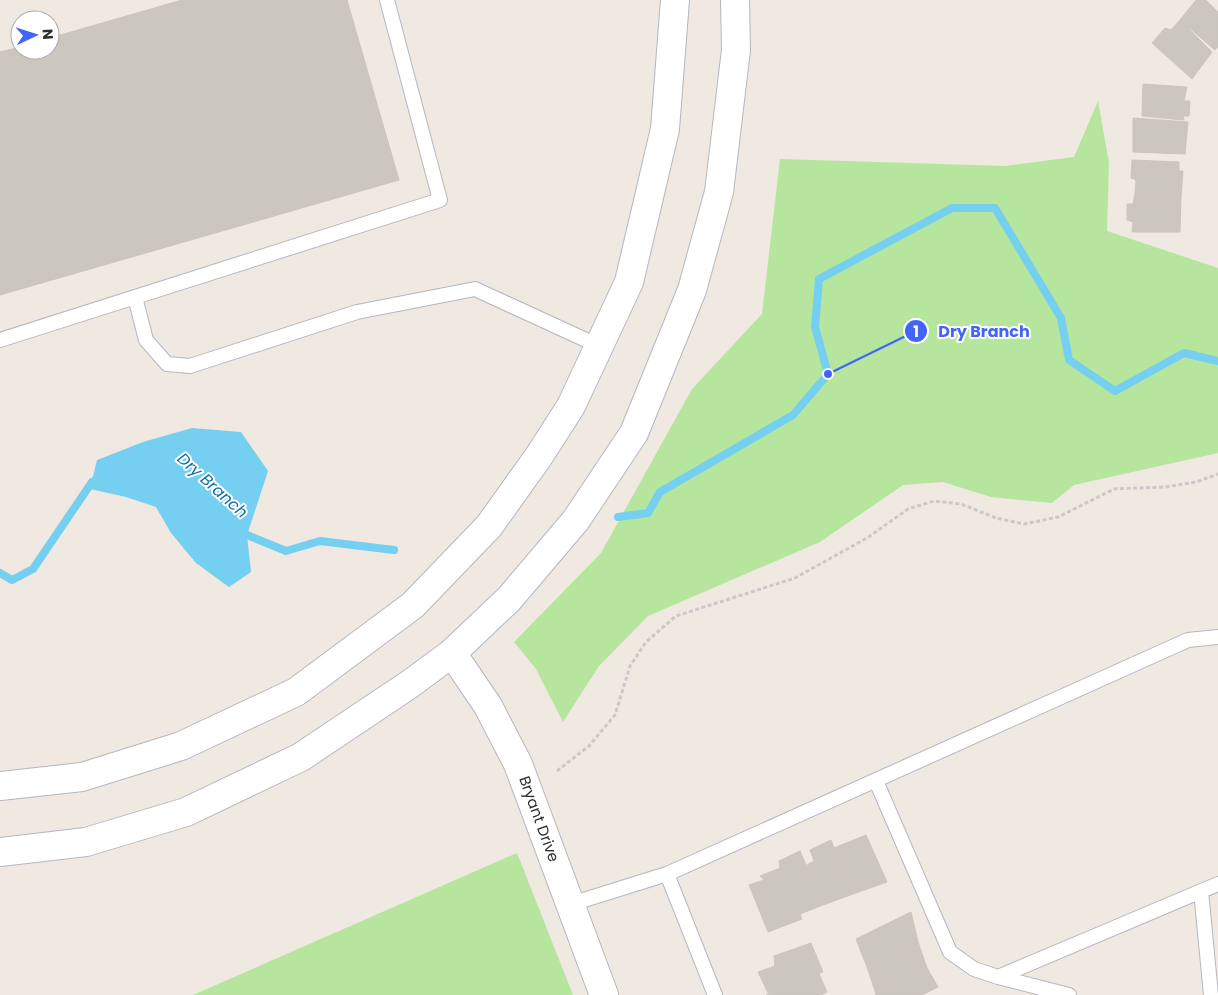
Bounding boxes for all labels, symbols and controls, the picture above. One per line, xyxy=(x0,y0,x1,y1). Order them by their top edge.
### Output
north arrow xyxy=(10,10,60,60)
text: N xyxy=(38,28,58,40)
callout: Dry Branch xyxy=(903,316,1040,347)
text: Dry Branch xyxy=(938,320,1030,343)
text: 1 xyxy=(913,321,919,342)
water label: Dry Branch xyxy=(172,447,253,523)
street label: Bryant Drive xyxy=(514,773,565,865)

